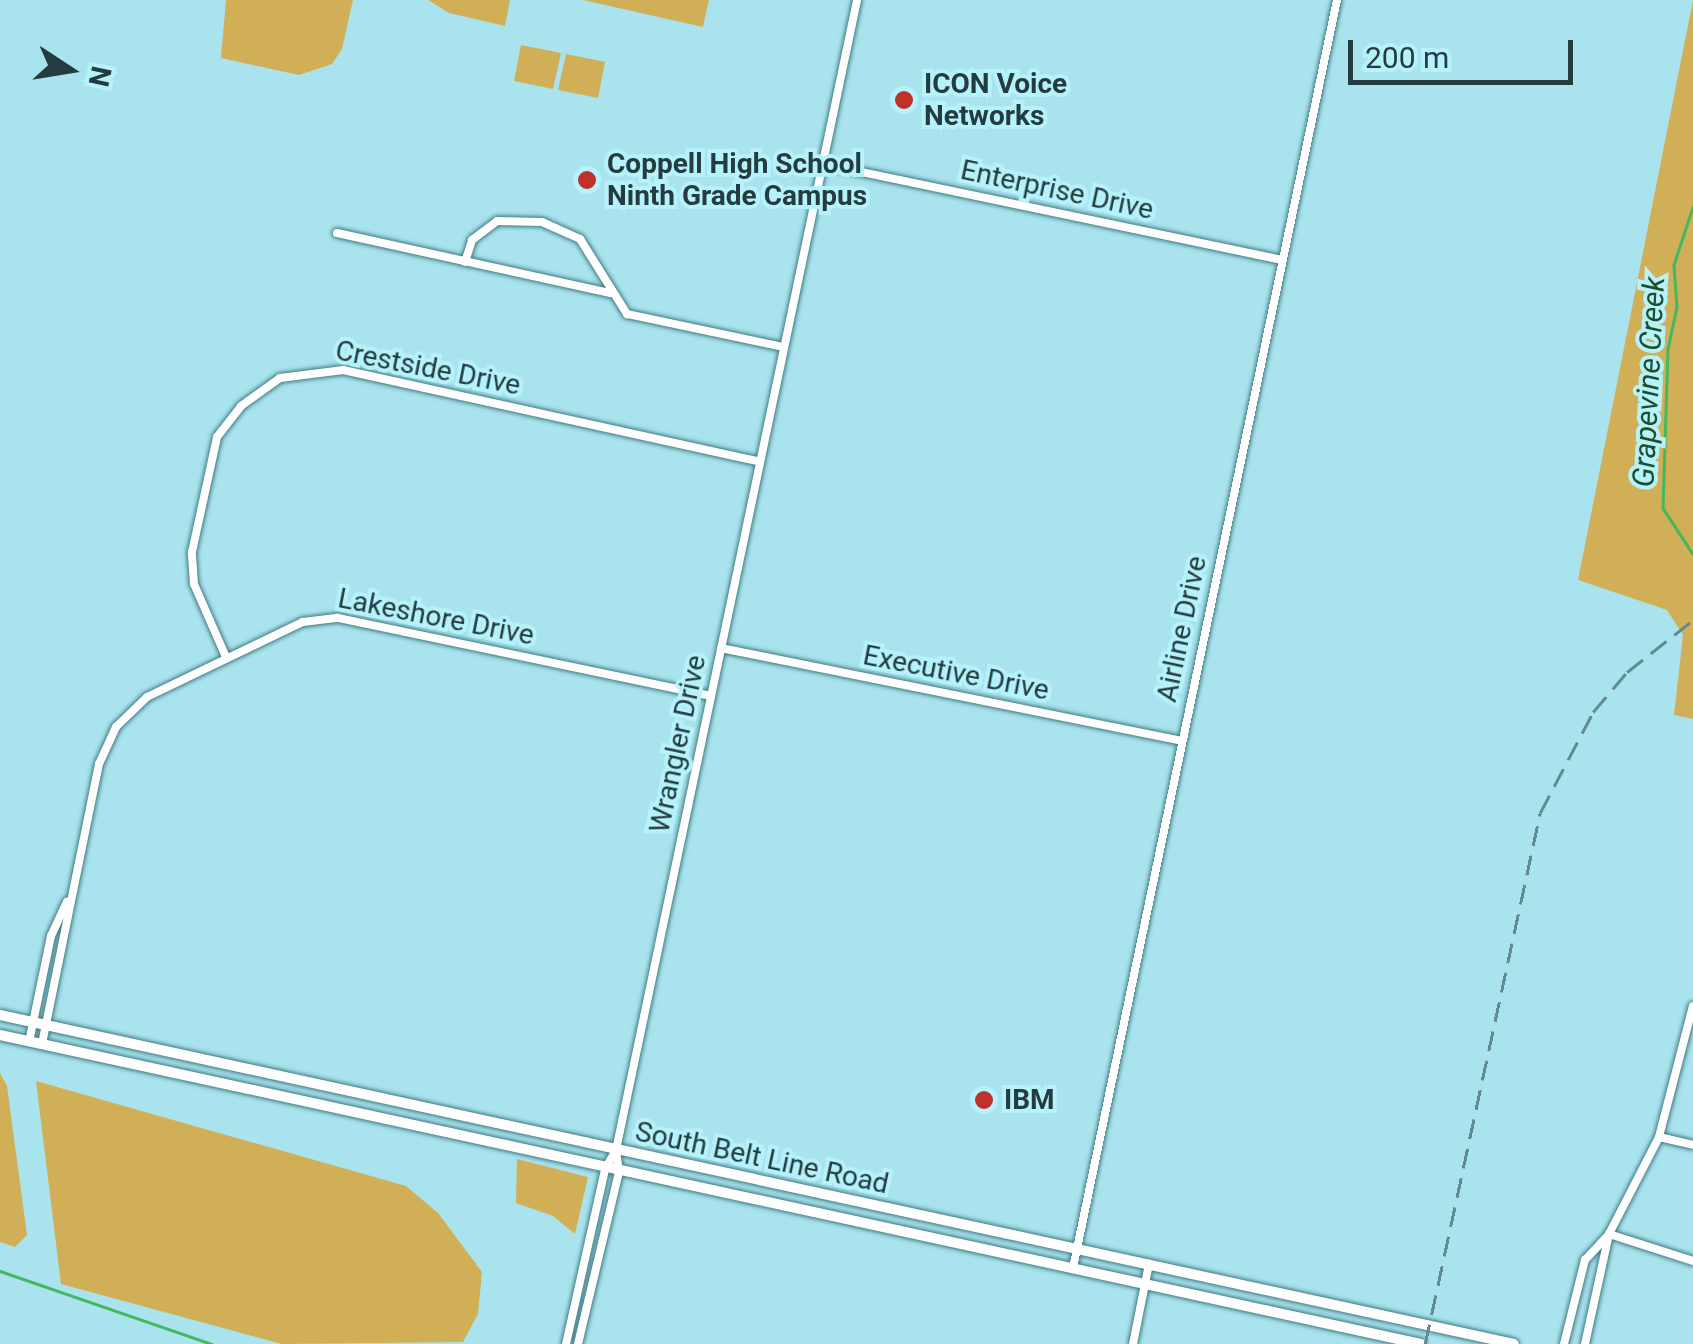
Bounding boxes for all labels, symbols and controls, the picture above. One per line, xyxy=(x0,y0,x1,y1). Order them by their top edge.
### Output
north arrow xyxy=(20,20,120,120)
scale bar xyxy=(1353,20,1578,82)
text: 200 m xyxy=(1365,40,1449,75)
text: N xyxy=(82,63,118,89)
place label: ICON Voice Networks xyxy=(924,67,1067,133)
marker: ICON Voice Networks xyxy=(893,89,915,111)
place label: Coppell High School Ninth Grade Campus xyxy=(607,147,867,213)
street label: Enterprise Drive xyxy=(958,153,1156,227)
marker: Coppell High School Ninth Grade Campus xyxy=(576,169,598,191)
water label: Grapevine Creek xyxy=(1626,276,1672,488)
street label: Crestside Drive xyxy=(333,334,523,402)
street label: Airline Drive xyxy=(1150,553,1214,705)
street label: Lakeshore Drive xyxy=(335,582,537,652)
street label: Executive Drive xyxy=(860,639,1052,707)
street label: Wrangler Drive xyxy=(643,652,713,836)
place label: IBM xyxy=(1004,1083,1055,1117)
marker: IBM xyxy=(973,1089,995,1111)
street label: South Belt Line Road xyxy=(632,1115,892,1201)

